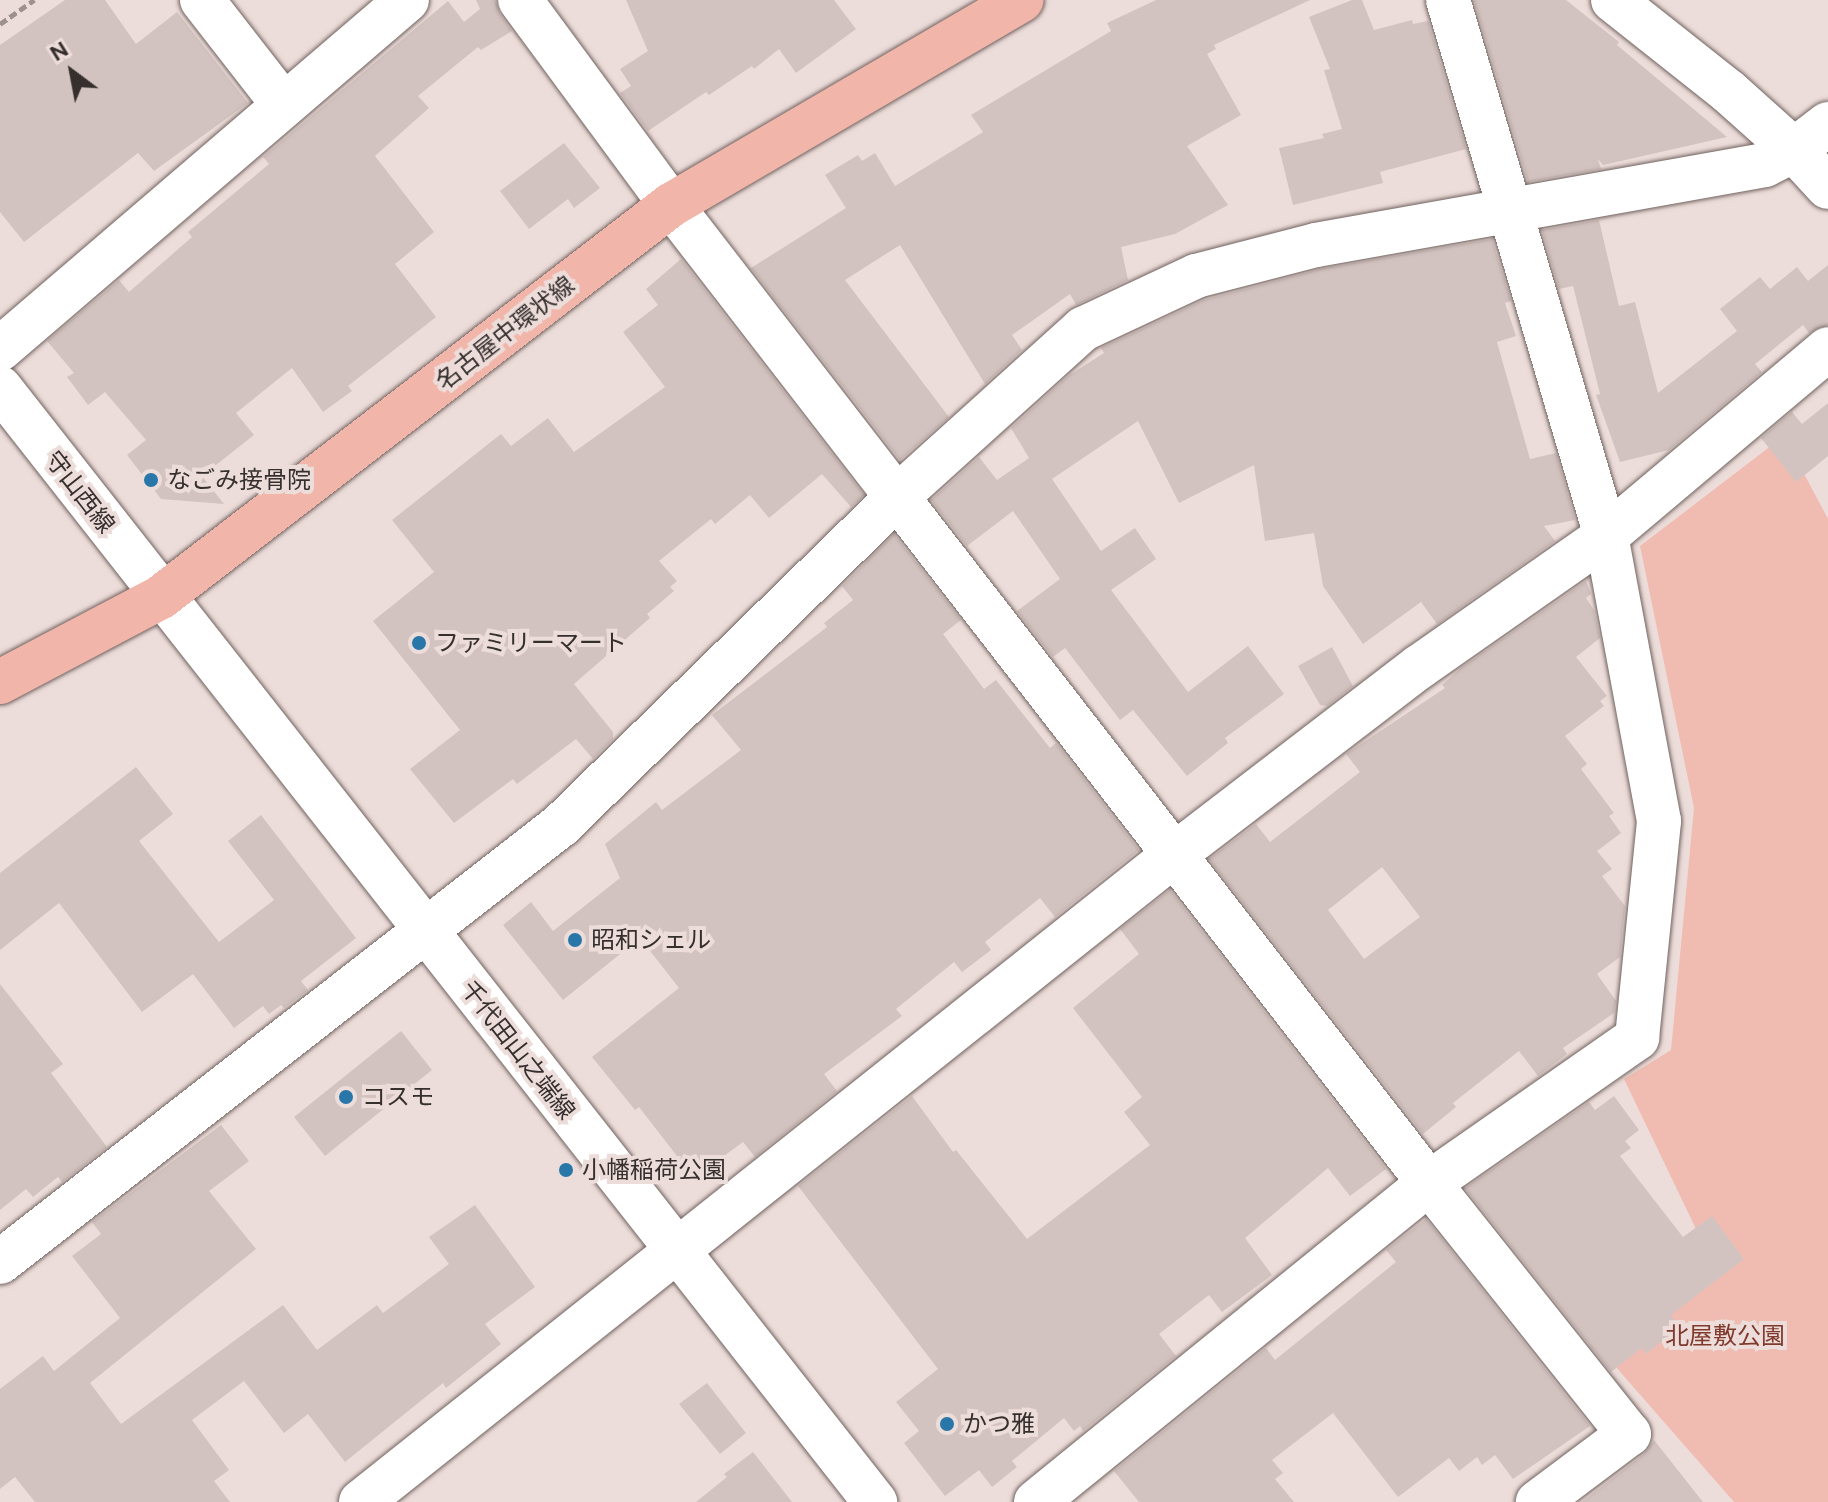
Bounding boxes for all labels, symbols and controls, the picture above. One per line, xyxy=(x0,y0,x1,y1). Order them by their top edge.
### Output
north arrow xyxy=(32,32,112,112)
text: N xyxy=(45,35,73,68)
street label: 名古屋中環状線 xyxy=(430,270,580,396)
street label: 守山西線 xyxy=(39,445,121,539)
place label: なごみ接骨院 xyxy=(167,466,311,494)
marker: なごみ接骨院 xyxy=(142,471,160,489)
place label: ファミリーマート xyxy=(435,629,627,657)
marker: ファミリーマート xyxy=(410,634,428,652)
place label: 昭和シェル xyxy=(591,926,711,954)
marker: 昭和シェル xyxy=(566,931,584,949)
street label: 千代田山之端線 xyxy=(455,975,581,1125)
place label: コスモ xyxy=(362,1083,434,1111)
marker: コスモ xyxy=(337,1088,355,1106)
place label: 小幡稲荷公園 xyxy=(582,1156,726,1184)
marker: 小幡稲荷公園 xyxy=(557,1161,575,1179)
park label: 北屋敷公園 xyxy=(1665,1322,1785,1350)
place label: かつ雅 xyxy=(963,1410,1035,1438)
marker: かつ雅 xyxy=(938,1415,956,1433)

